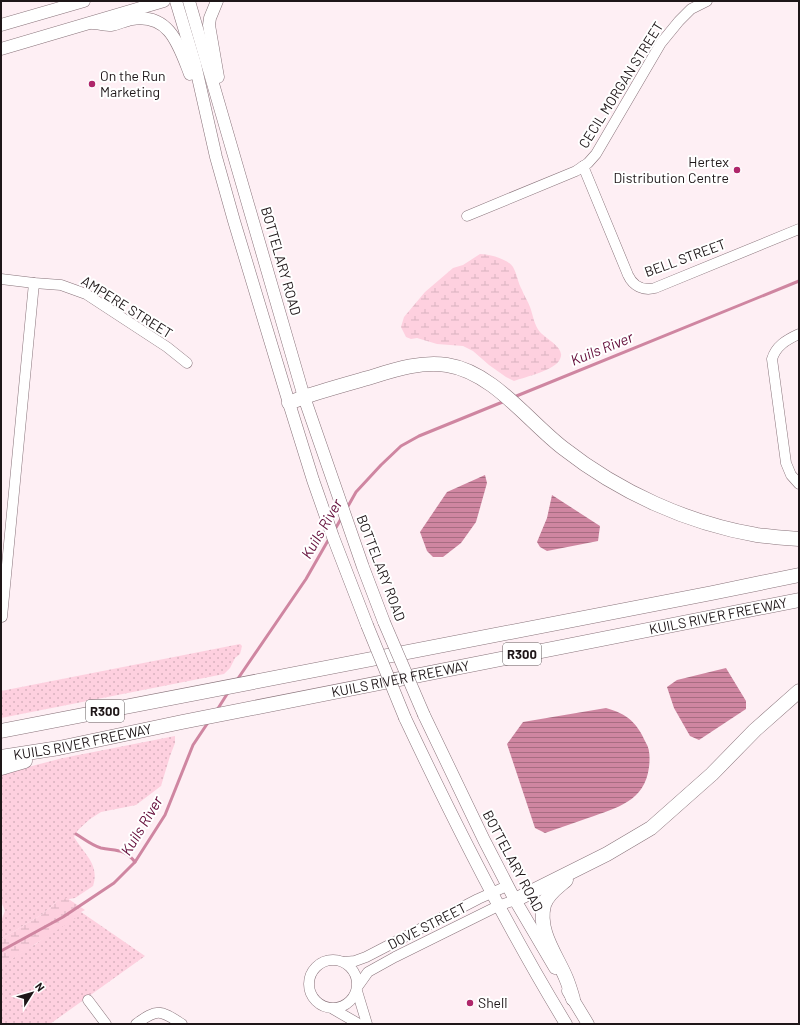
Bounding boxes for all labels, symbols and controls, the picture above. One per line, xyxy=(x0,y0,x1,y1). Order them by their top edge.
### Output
street label: CECIL MORGAN STREET xyxy=(575,18,666,151)
place label: On the Run Marketing xyxy=(100,67,165,100)
marker: On the Run Marketing xyxy=(87,79,97,89)
place label: Hertex Distribution Centre xyxy=(613,153,729,186)
marker: Hertex Distribution Centre xyxy=(732,165,742,175)
street label: BOTTELARY ROAD xyxy=(258,205,305,317)
street label: BELL STREET xyxy=(642,235,728,280)
street label: AMPERE STREET xyxy=(78,272,176,341)
water label: Kuils River xyxy=(568,327,636,369)
water label: Kuils River xyxy=(297,495,346,562)
street label: BOTTELARY ROAD xyxy=(353,512,410,623)
street label: KUILS RIVER FREEWAY xyxy=(648,594,789,637)
road number: R300 xyxy=(503,643,541,665)
street label: KUILS RIVER FREEWAY xyxy=(330,656,471,700)
road number: R300 xyxy=(86,700,124,722)
street label: KUILS RIVER FREEWAY xyxy=(12,720,153,763)
water label: Kuils River xyxy=(116,792,166,858)
street label: BOTTELARY ROAD xyxy=(480,807,547,914)
street label: DOVE STREET xyxy=(385,898,469,953)
north arrow xyxy=(12,973,52,1013)
text: N xyxy=(33,980,48,994)
place label: Shell xyxy=(478,994,508,1011)
marker: Shell xyxy=(465,998,475,1008)

